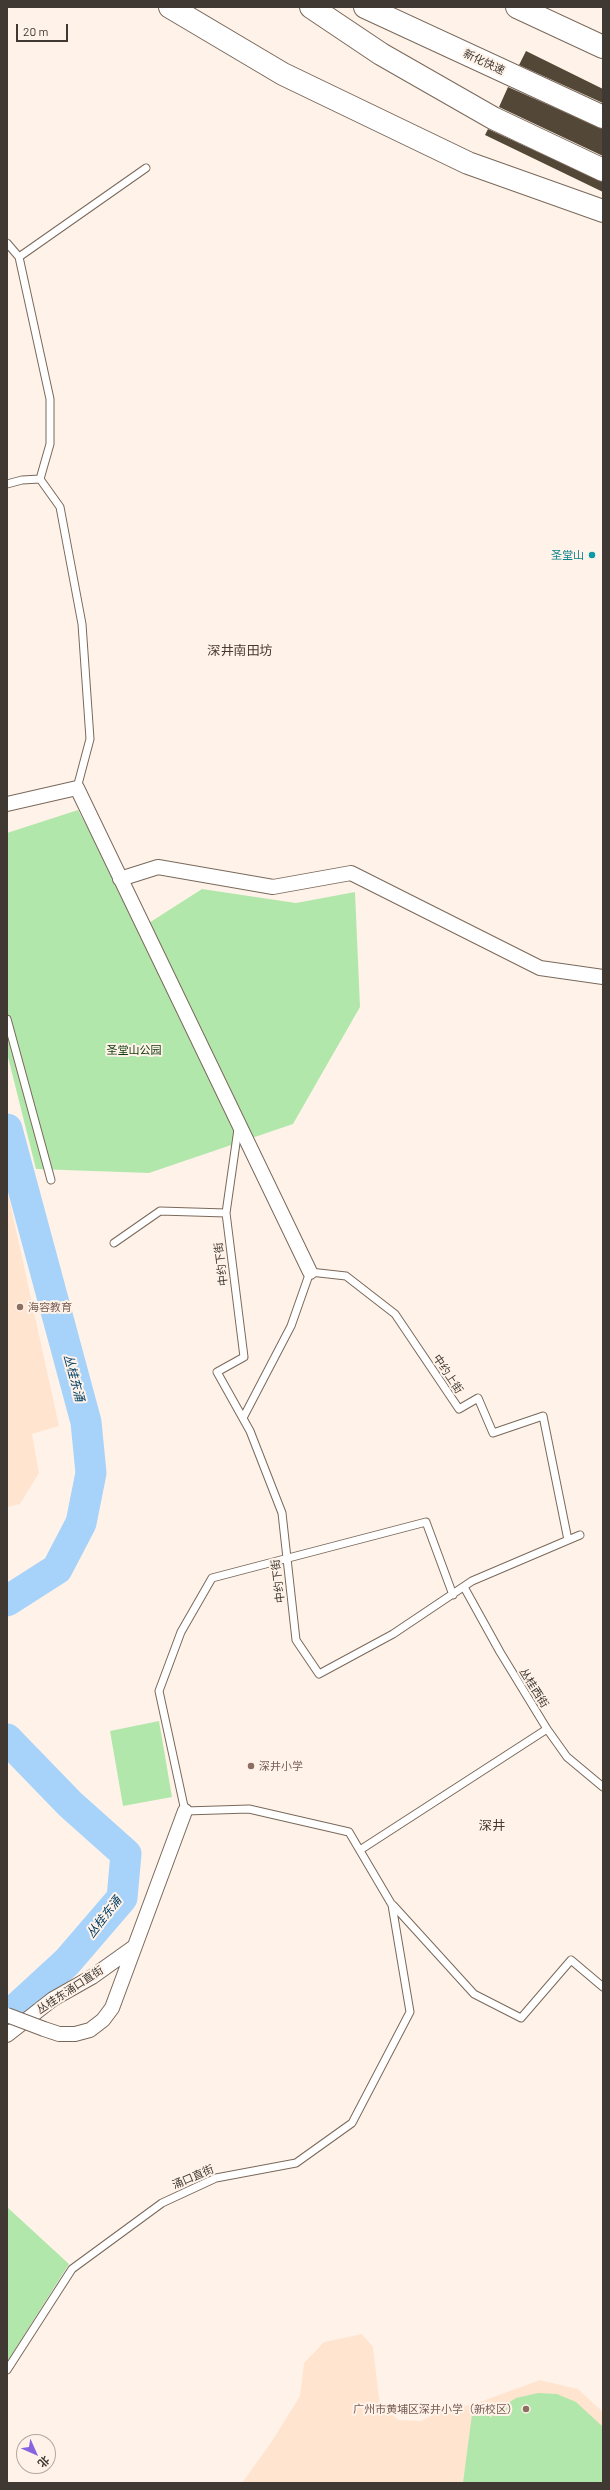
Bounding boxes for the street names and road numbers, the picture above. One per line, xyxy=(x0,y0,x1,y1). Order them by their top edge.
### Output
street label: 新化快速 xyxy=(461,47,507,77)
street label: 中约下街 xyxy=(212,1241,230,1287)
street label: 中约上街 xyxy=(430,1352,466,1396)
street label: 中约下街 xyxy=(269,1558,287,1604)
street label: 丛桂西街 xyxy=(517,1666,551,1710)
street label: 丛桂东涌口直街 xyxy=(34,1963,106,2017)
street label: 涌口直街 xyxy=(170,2162,216,2192)

